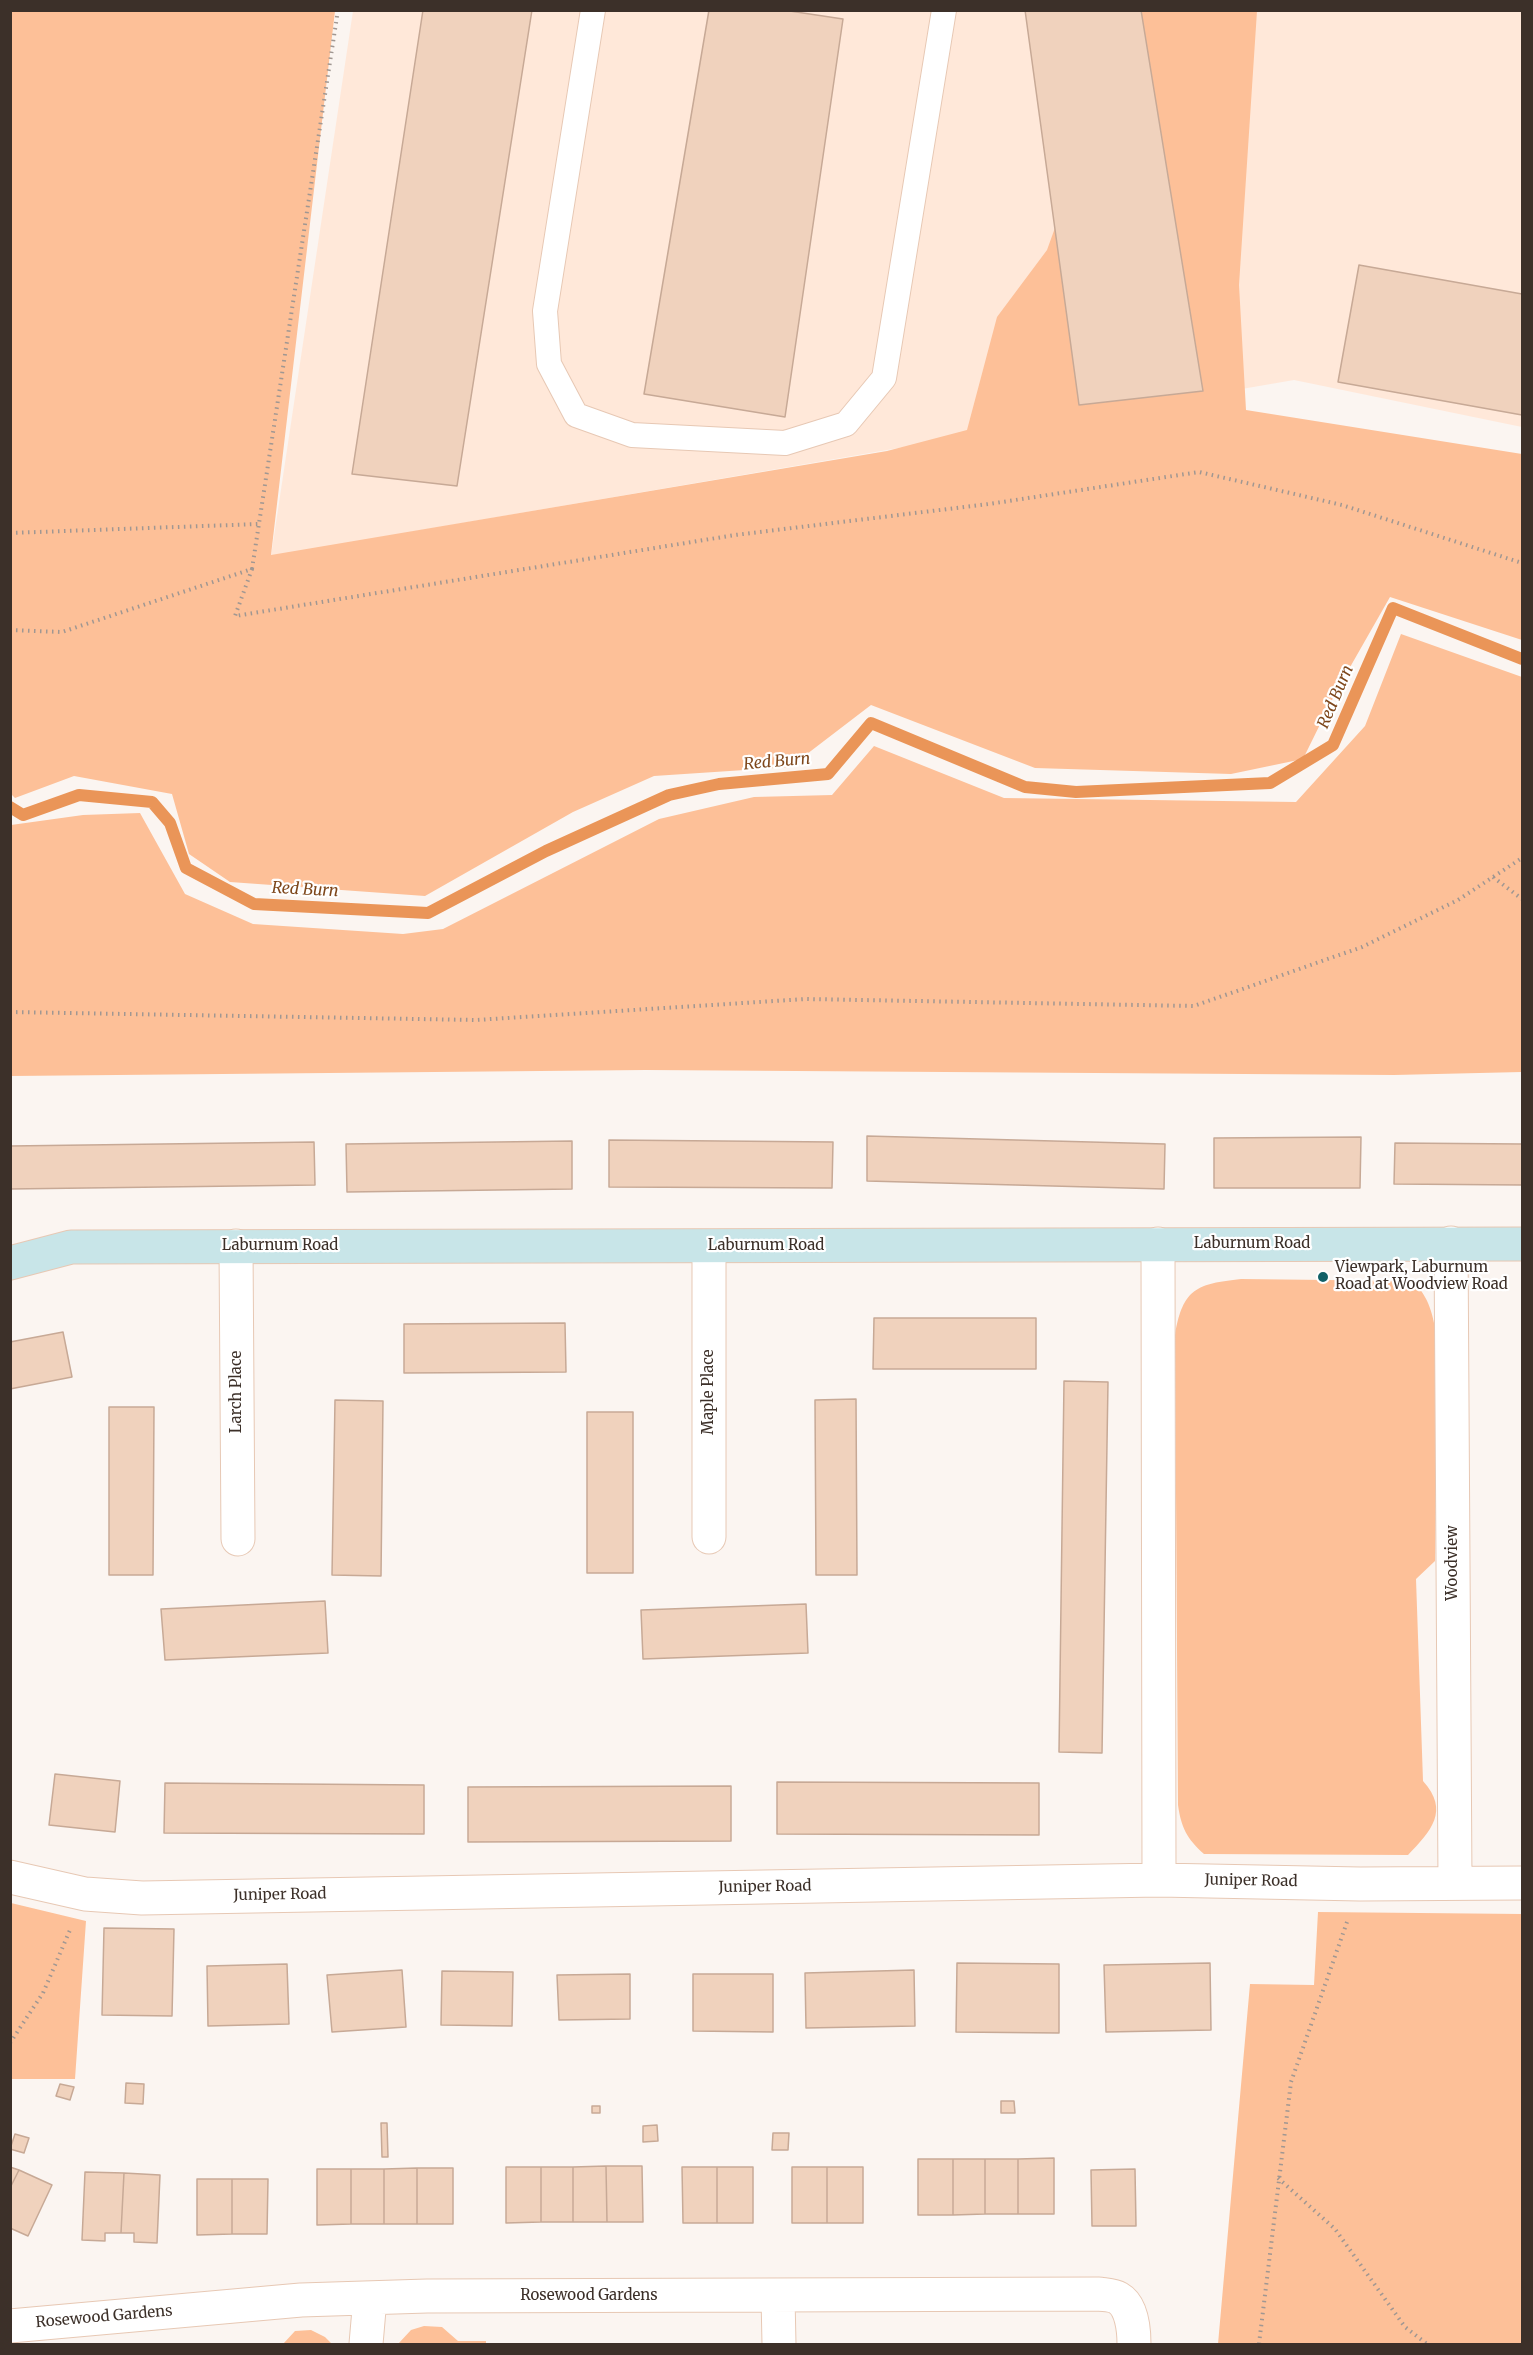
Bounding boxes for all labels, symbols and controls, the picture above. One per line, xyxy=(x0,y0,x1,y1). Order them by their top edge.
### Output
water label: Red Burn xyxy=(1314,662,1358,732)
water label: Red Burn xyxy=(743,750,811,774)
water label: Red Burn xyxy=(271,879,339,901)
street label: Laburnum Road xyxy=(1194,1235,1310,1253)
street label: Laburnum Road xyxy=(222,1237,338,1255)
street label: Laburnum Road xyxy=(708,1237,824,1255)
place label: Viewpark, Laburnum Road at Woodview Road xyxy=(1335,1259,1508,1294)
marker: Viewpark, Laburnum Road at Woodview Road xyxy=(1316,1270,1330,1284)
street label: Maple Place xyxy=(700,1349,718,1435)
street label: Larch Place xyxy=(228,1351,246,1433)
street label: Woodview xyxy=(1444,1525,1462,1601)
street label: Juniper Road xyxy=(1204,1871,1298,1891)
street label: Juniper Road xyxy=(718,1877,812,1897)
street label: Juniper Road xyxy=(233,1885,327,1905)
street label: Rosewood Gardens xyxy=(520,2287,658,2305)
street label: Rosewood Gardens xyxy=(35,2302,173,2332)

